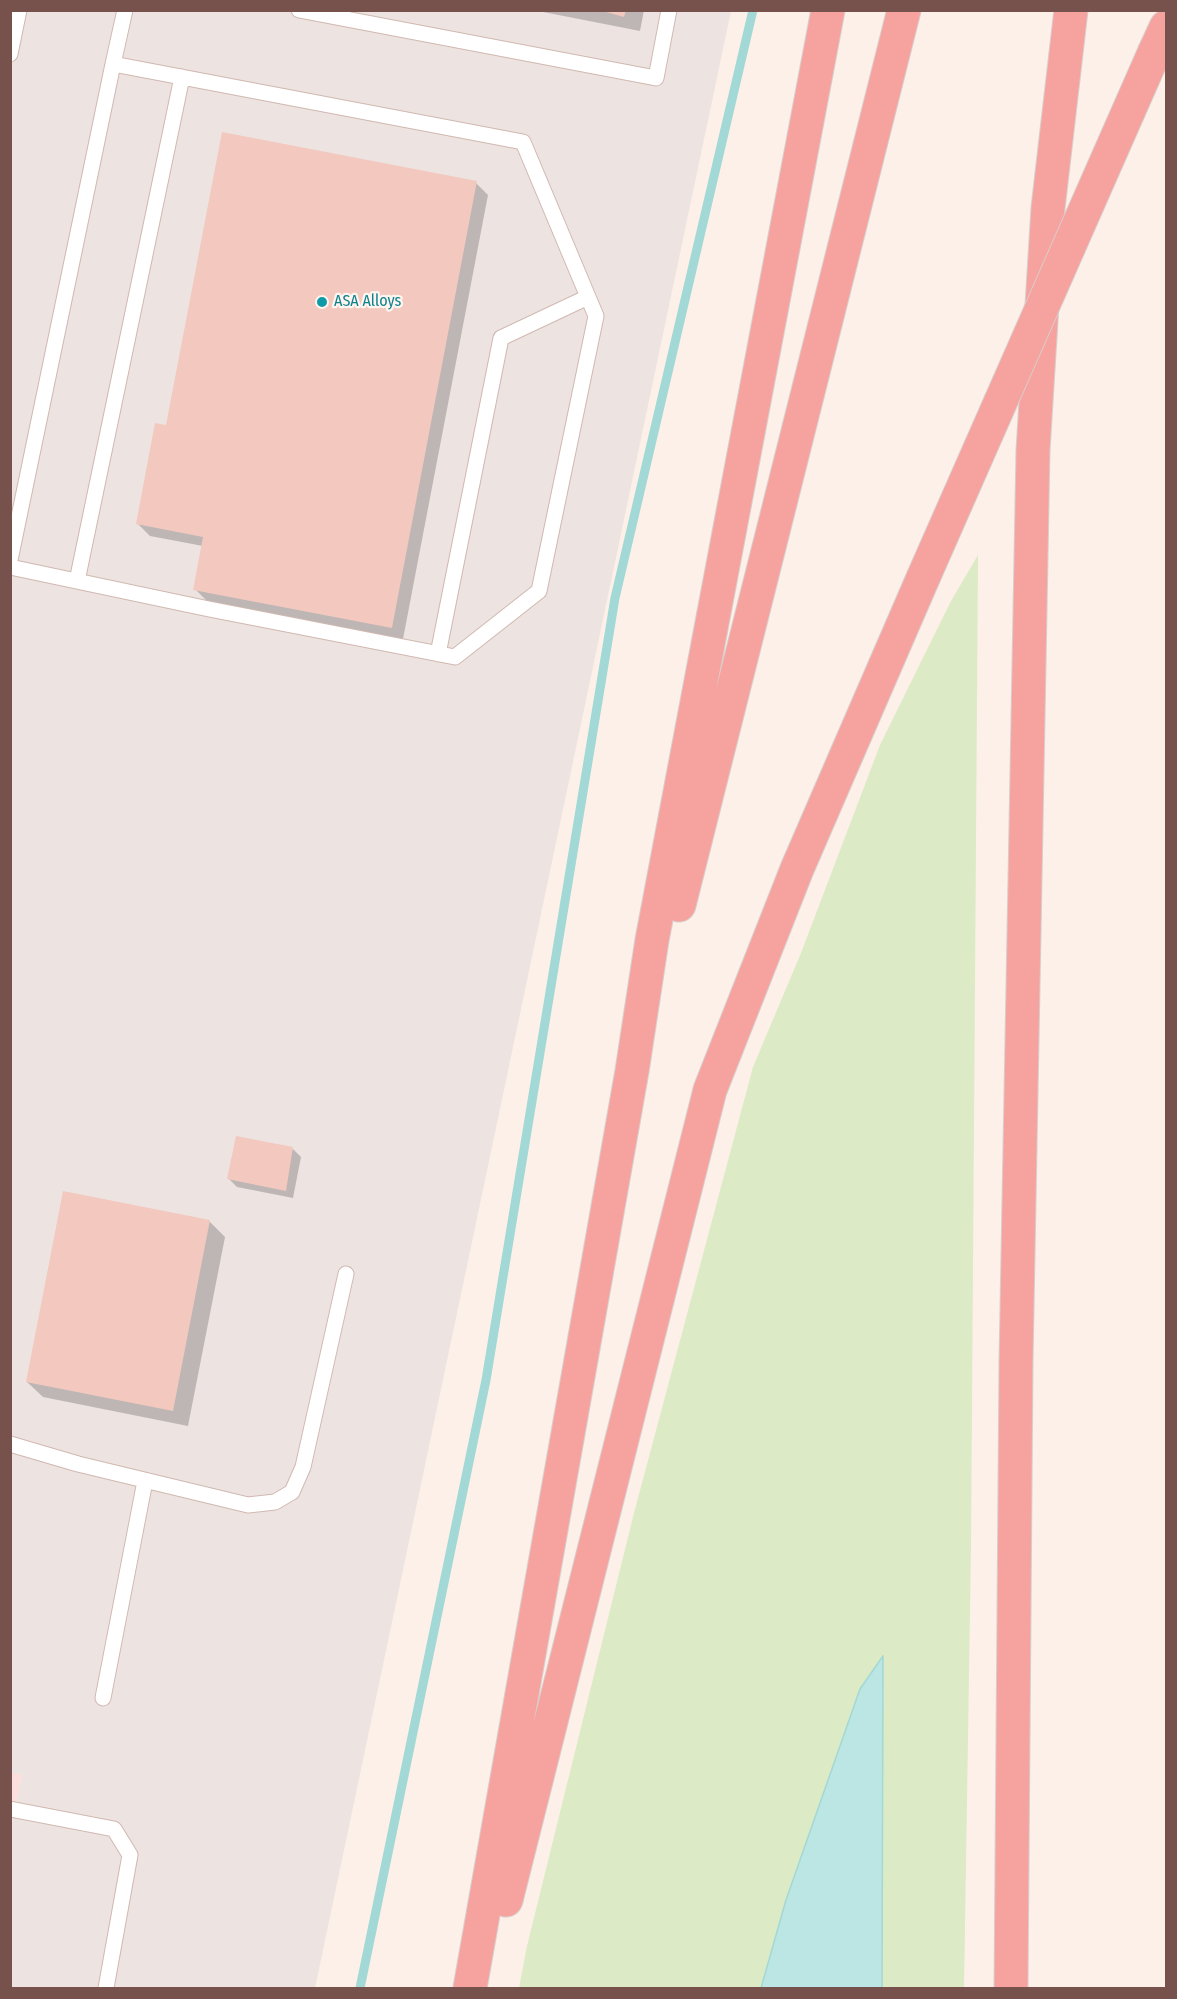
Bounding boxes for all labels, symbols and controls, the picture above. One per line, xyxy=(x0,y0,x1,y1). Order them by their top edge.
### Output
place label: ASA Alloys xyxy=(334,292,401,312)
marker: ASA Alloys xyxy=(315,295,329,309)

